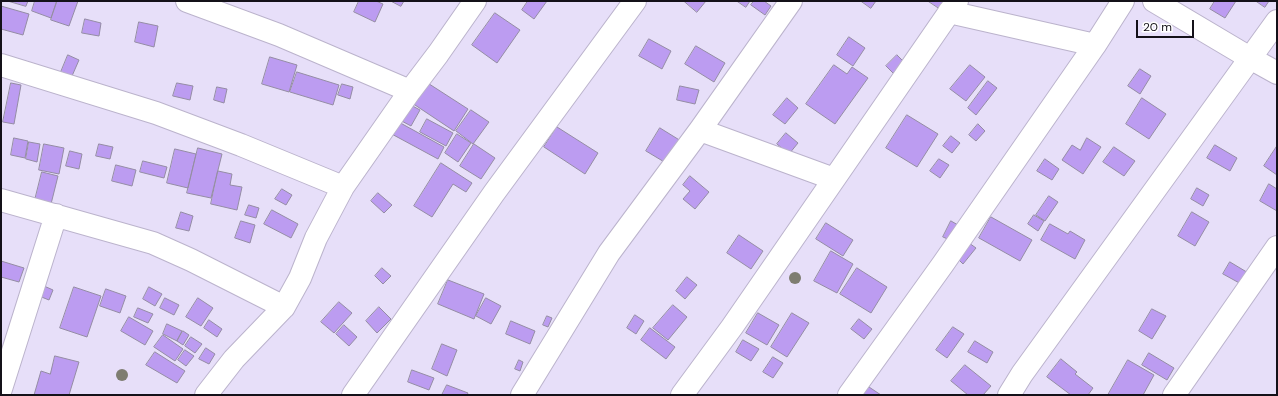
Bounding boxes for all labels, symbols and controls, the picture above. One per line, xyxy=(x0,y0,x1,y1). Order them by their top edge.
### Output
scale bar xyxy=(1138,12,1196,38)
text: 20 m xyxy=(1143,19,1172,35)

